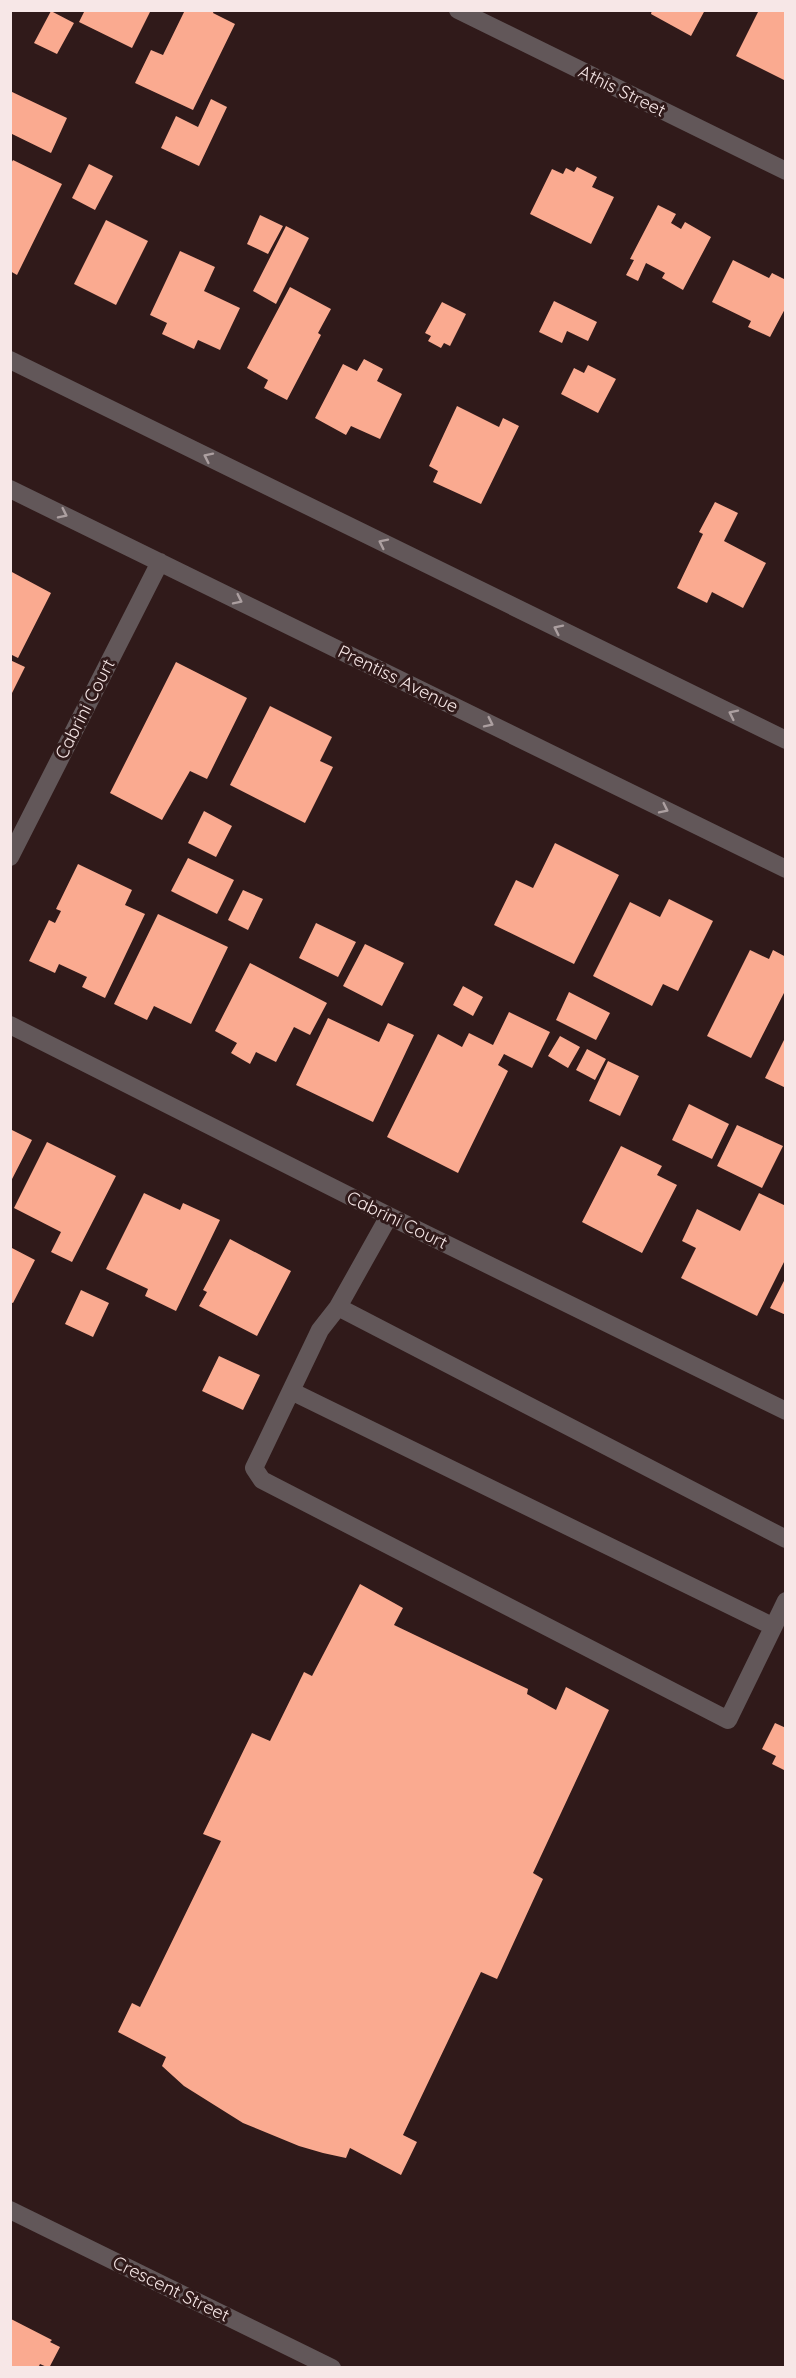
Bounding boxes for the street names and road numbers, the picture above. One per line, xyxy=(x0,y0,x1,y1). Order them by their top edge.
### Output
street label: Athis Street xyxy=(575,60,670,122)
street label: Prentiss Avenue xyxy=(334,639,462,718)
street label: Cabrini Court xyxy=(49,655,120,763)
street label: Cabrini Court xyxy=(343,1185,451,1254)
street label: Crescent Street xyxy=(109,2250,233,2327)

